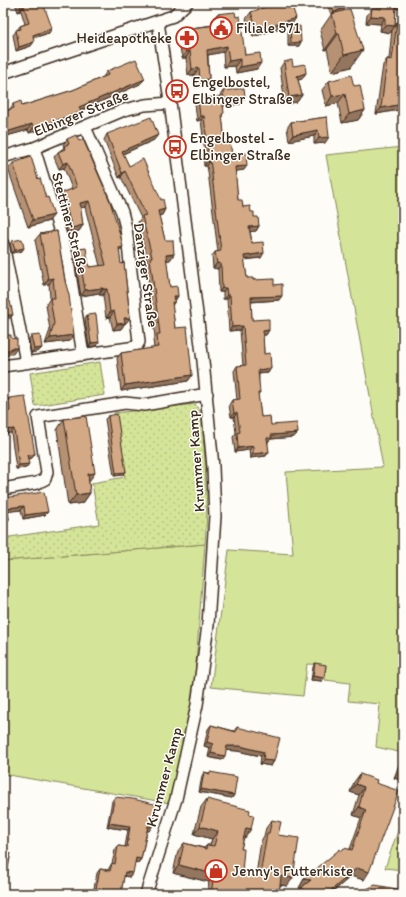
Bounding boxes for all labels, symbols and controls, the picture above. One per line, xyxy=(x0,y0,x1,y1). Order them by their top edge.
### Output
public building icon: Filiale 571 xyxy=(208,15,234,41)
place label: Filiale 571 xyxy=(236,19,300,37)
pharmacy icon: Heideapotheke xyxy=(174,25,200,51)
place label: Heideapotheke xyxy=(77,29,172,47)
place label: Engelbostel, Elbinger Straße xyxy=(192,73,293,108)
bus stop icon: Engelbostel, Elbinger Straße xyxy=(164,78,190,104)
street label: Elbinger Straße xyxy=(31,86,131,140)
place label: Engelbostel - Elbinger Straße xyxy=(190,129,291,164)
bus stop icon: Engelbostel - Elbinger Straße xyxy=(162,134,188,160)
street label: Stettiner Straße xyxy=(48,170,92,276)
street label: Danziger Straße xyxy=(130,222,162,328)
street label: Krummer Kamp xyxy=(183,409,209,513)
street label: Krummer Kamp xyxy=(142,725,186,829)
shop icon: Jenny's Futterkiste xyxy=(203,858,229,884)
place label: Jenny's Futterkiste xyxy=(232,862,353,880)

